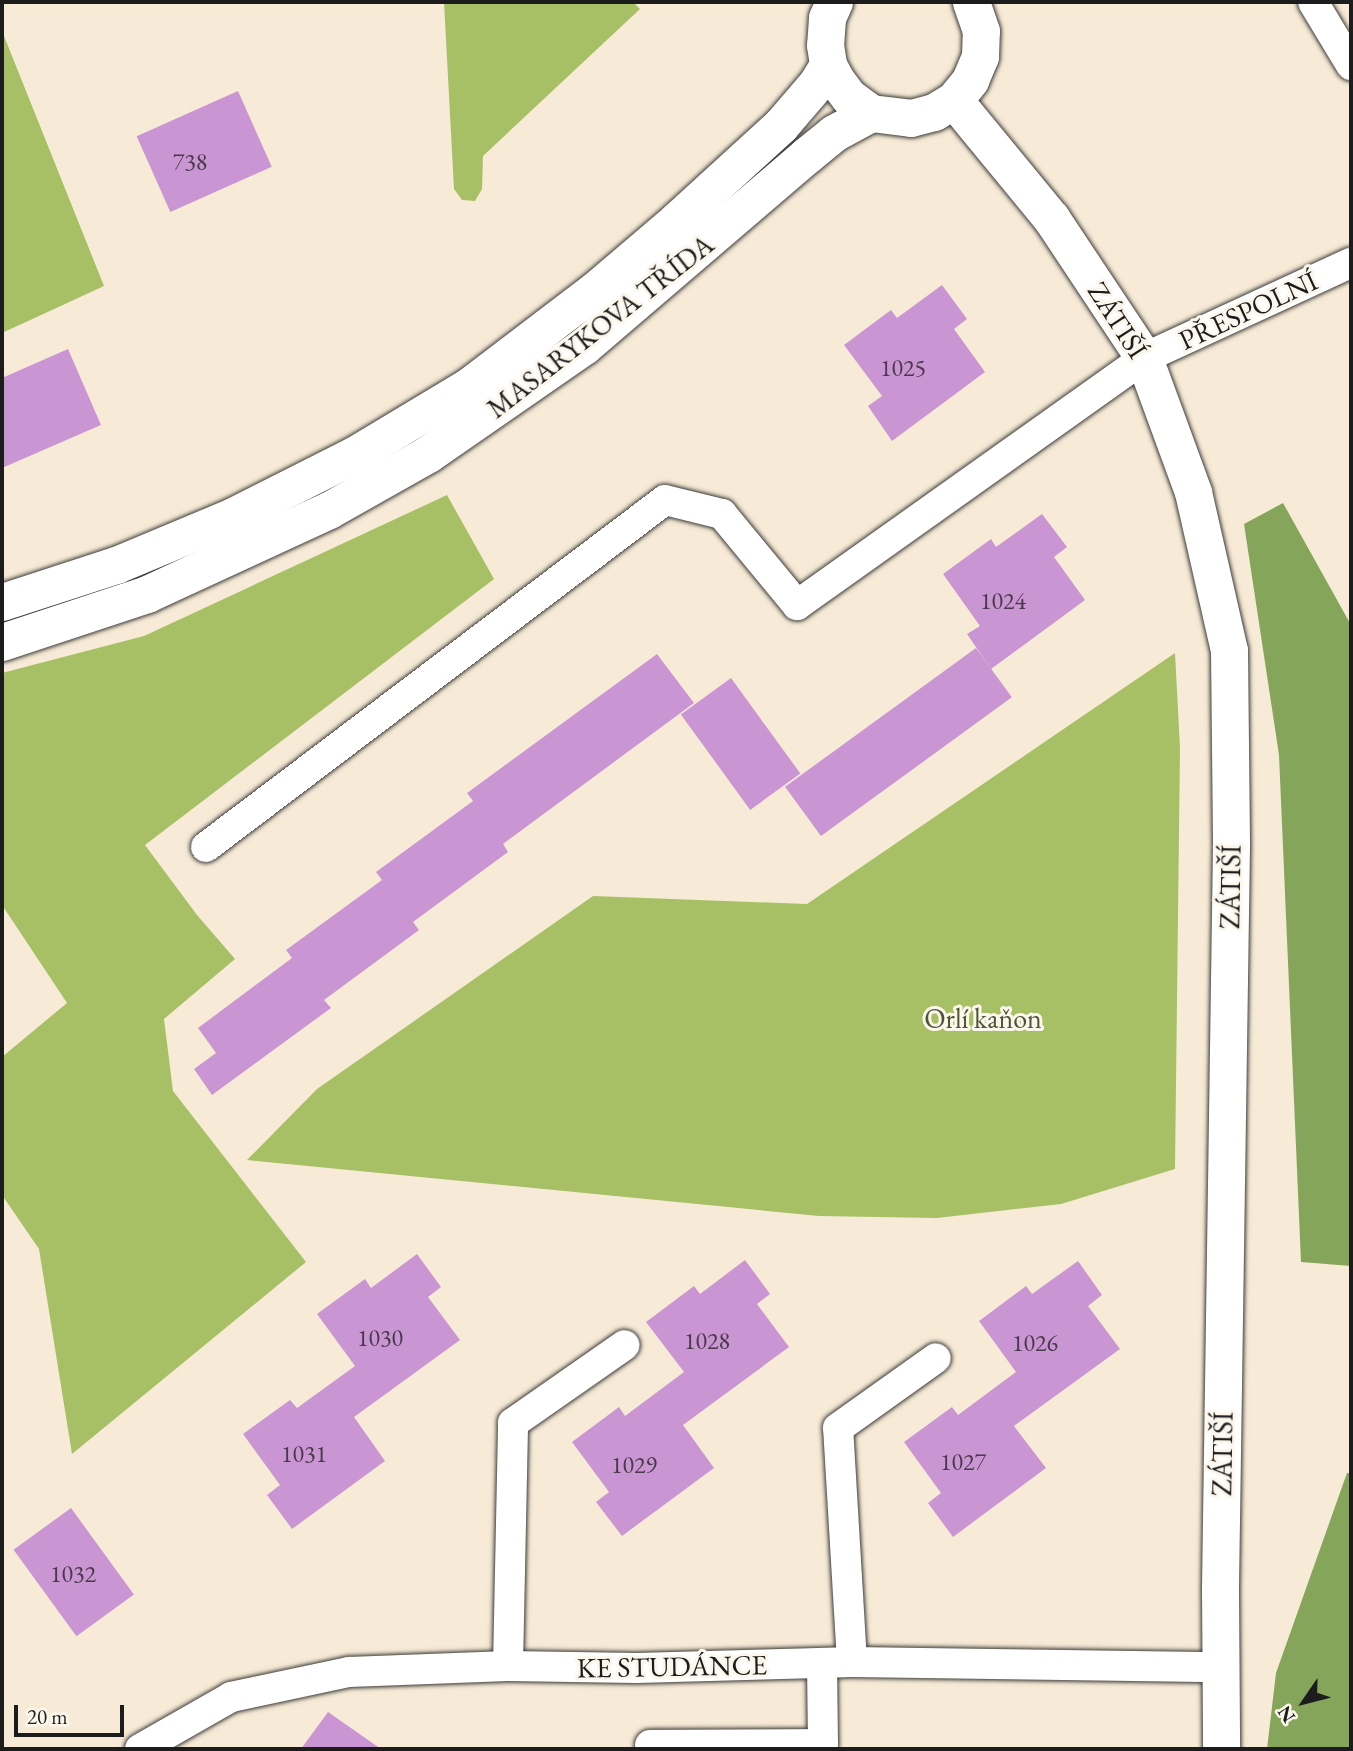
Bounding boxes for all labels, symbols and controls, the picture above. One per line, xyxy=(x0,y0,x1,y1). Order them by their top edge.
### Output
house number: 738 xyxy=(173,148,207,176)
street label: MASARYKOVA TŘÍDA xyxy=(480,227,720,425)
street label: PŘESPOLNÍ xyxy=(1173,263,1323,357)
street label: ZÁTIŠÍ xyxy=(1081,275,1155,365)
house number: 1025 xyxy=(880,354,926,382)
house number: 1024 xyxy=(980,587,1026,615)
street label: ZÁTIŠÍ xyxy=(1212,845,1248,929)
park label: Orlí kaňon xyxy=(924,1001,1042,1035)
house number: 1030 xyxy=(357,1324,403,1352)
house number: 1028 xyxy=(684,1327,730,1355)
house number: 1026 xyxy=(1012,1329,1058,1357)
street label: ZÁTIŠÍ xyxy=(1204,1412,1240,1496)
house number: 1031 xyxy=(281,1440,327,1468)
house number: 1027 xyxy=(940,1448,986,1476)
house number: 1029 xyxy=(611,1451,657,1479)
house number: 1032 xyxy=(50,1560,96,1588)
street label: KE STUDÁNCE xyxy=(577,1648,767,1684)
north arrow xyxy=(1269,1667,1339,1737)
scale bar xyxy=(18,1692,128,1736)
text: N xyxy=(1272,1701,1301,1728)
text: 20 m xyxy=(27,1703,68,1730)

